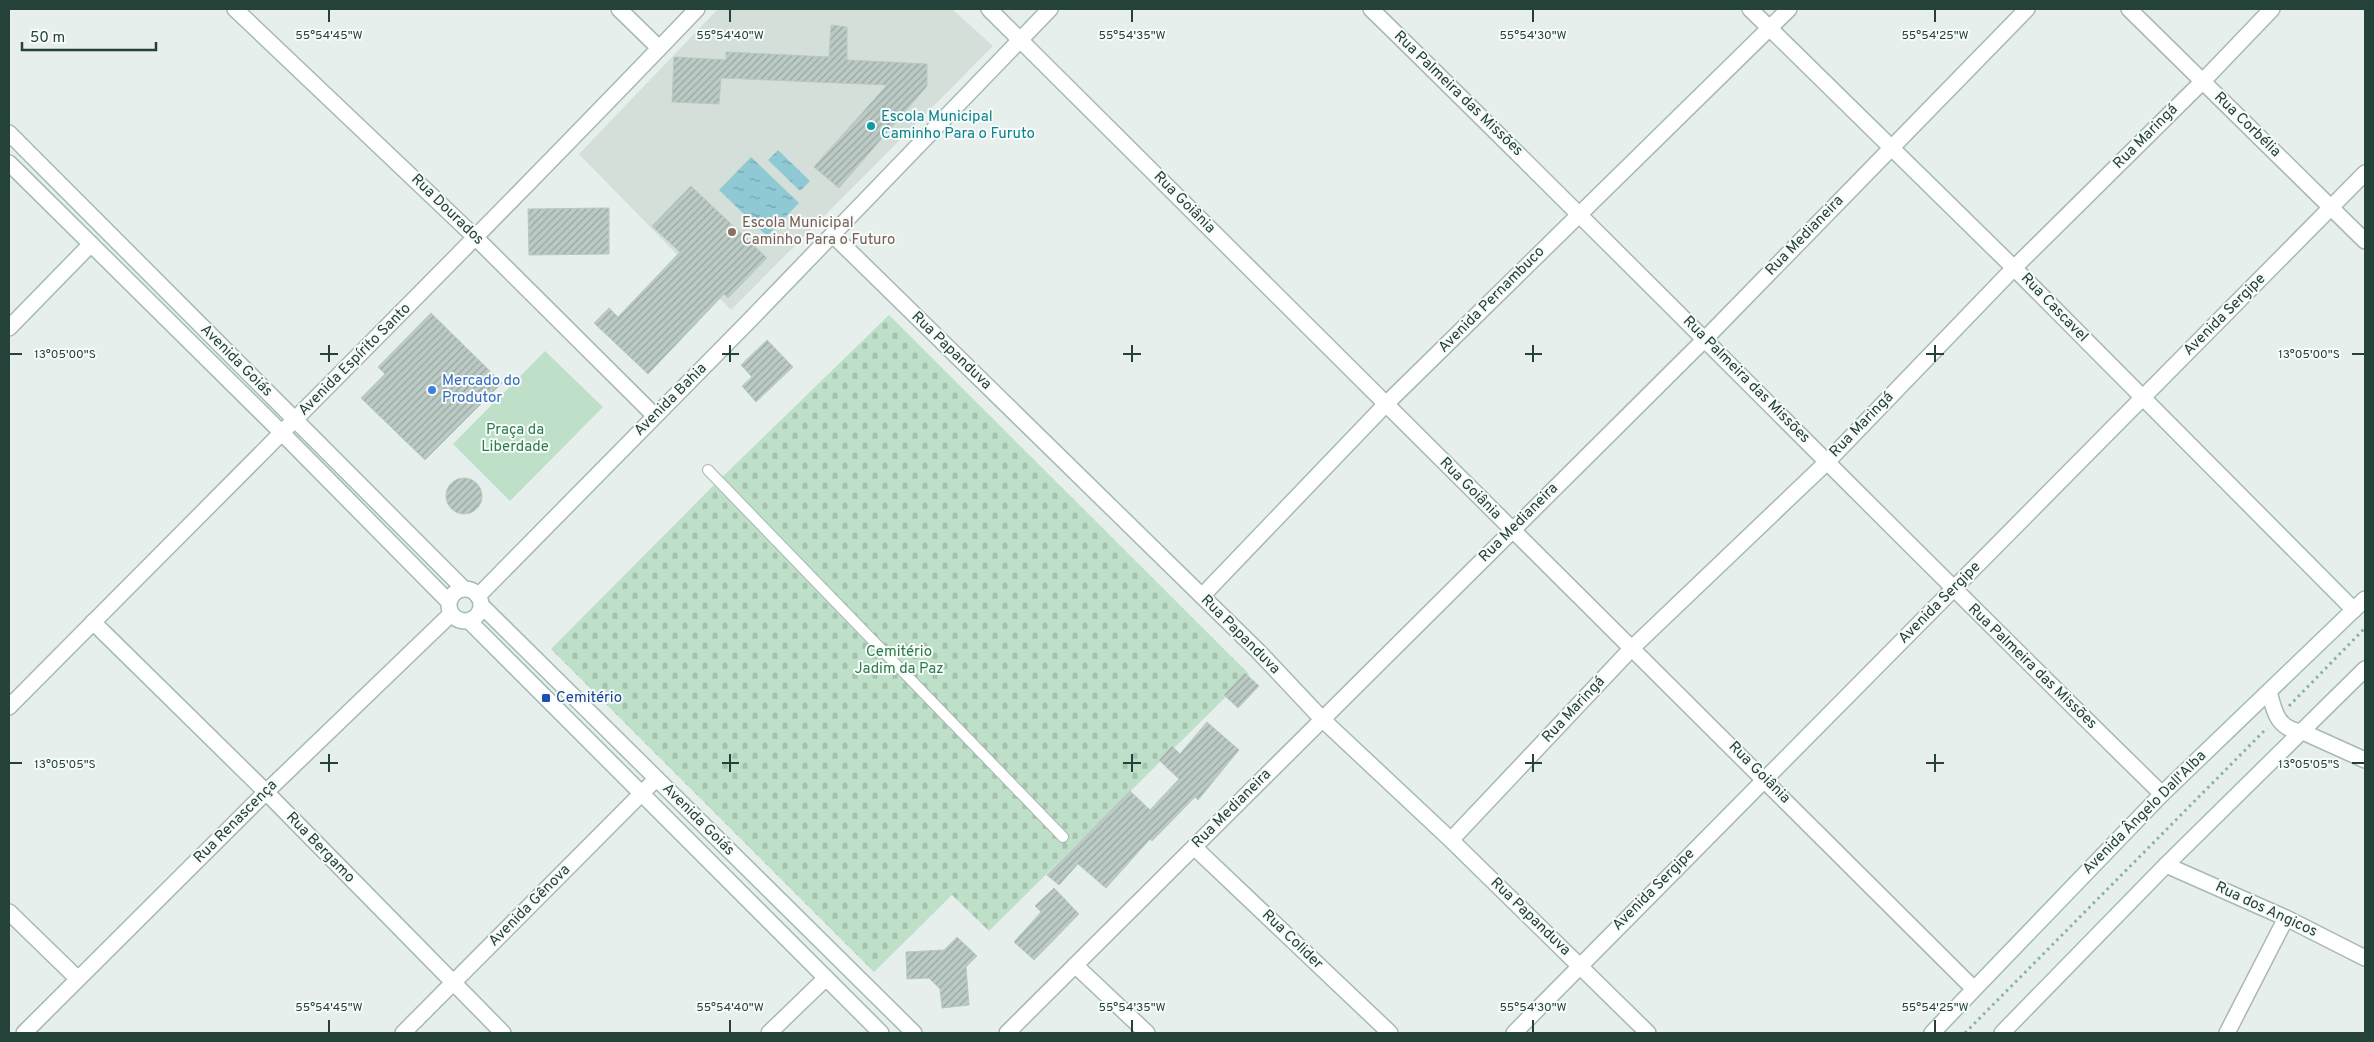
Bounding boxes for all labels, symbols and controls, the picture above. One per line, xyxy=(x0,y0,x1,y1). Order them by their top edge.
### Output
scale bar xyxy=(22,20,156,52)
street label: Rua Palmeira das Missões xyxy=(1389,27,1527,161)
text: 55°54'45"W xyxy=(295,28,363,44)
text: 55°54'40"W xyxy=(696,28,764,44)
text: 55°54'35"W xyxy=(1098,28,1166,44)
text: 55°54'30"W xyxy=(1499,28,1567,44)
text: 55°54'25"W xyxy=(1901,28,1969,44)
text: 50 m xyxy=(30,29,65,48)
street label: Rua Corbélia xyxy=(2209,88,2285,162)
street label: Rua Maringá xyxy=(2110,101,2182,173)
place label: Escola Municipal Caminho Para o Furuto xyxy=(881,108,1035,144)
marker: Escola Municipal Caminho Para o Furuto xyxy=(865,120,877,132)
street label: Rua Goiânia xyxy=(1149,168,1219,238)
street label: Rua Dourados xyxy=(407,170,487,250)
street label: Rua Medianeira xyxy=(1762,192,1848,280)
place label: Escola Municipal Caminho Para o Futuro xyxy=(742,214,895,250)
marker: Escola Municipal Caminho Para o Futuro xyxy=(726,226,738,238)
street label: Avenida Pernambuco xyxy=(1435,243,1549,357)
street label: Rua Cascavel xyxy=(2016,269,2092,347)
street label: Avenida Sergipe xyxy=(2180,270,2270,360)
street label: Avenida Espírito Santo xyxy=(295,300,415,420)
street label: Rua Papanduva xyxy=(907,308,995,394)
street label: Rua Palmeira das Missões xyxy=(1678,312,1814,448)
street label: Avenida Goiás xyxy=(196,321,276,401)
text: 13°05'00"S xyxy=(34,347,96,363)
text: 13°05'00"S xyxy=(2278,347,2340,363)
street label: Avenida Bahia xyxy=(631,360,711,440)
place label: Mercado do Produtor xyxy=(442,372,520,408)
marker: Mercado do Produtor xyxy=(426,384,438,396)
street label: Rua Maringá xyxy=(1826,388,1898,462)
park label: Praça da Liberdade xyxy=(481,421,549,457)
street label: Rua Goiânia xyxy=(1435,454,1505,524)
street label: Rua Medianeira xyxy=(1475,479,1563,567)
street label: Avenida Sergipe xyxy=(1895,558,1985,648)
street label: Rua Papanduva xyxy=(1196,591,1284,679)
street label: Rua Palmeira das Missões xyxy=(1963,600,2101,734)
park label: Cemitério Jadim da Paz xyxy=(854,643,944,679)
street label: Rua Maringá xyxy=(1538,673,1610,747)
place label: Cemitério xyxy=(556,689,622,708)
marker: Cemitério xyxy=(540,692,552,704)
street label: Rua Goiânia xyxy=(1724,738,1794,808)
street label: Avenida Ângelo Dall'Alba xyxy=(2078,746,2211,879)
text: 13°05'05"S xyxy=(34,757,96,773)
text: 13°05'05"S xyxy=(2278,757,2340,773)
street label: Rua Medianeira xyxy=(1188,765,1276,853)
street label: Rua Renascença xyxy=(190,776,282,868)
street label: Avenida Goiás xyxy=(658,780,738,860)
street label: Rua Bergamo xyxy=(281,809,359,887)
street label: Avenida Sergipe xyxy=(1609,845,1699,935)
street label: Avenida Gênova xyxy=(485,861,575,951)
street label: Rua Papanduva xyxy=(1486,874,1574,960)
street label: Rua dos Angicos xyxy=(2212,878,2320,942)
street label: Rua Colider xyxy=(1257,906,1327,974)
text: 55°54'45"W xyxy=(295,1000,363,1016)
text: 55°54'40"W xyxy=(696,1000,764,1016)
text: 55°54'35"W xyxy=(1098,1000,1166,1016)
text: 55°54'30"W xyxy=(1499,1000,1567,1016)
text: 55°54'25"W xyxy=(1901,1000,1969,1016)

